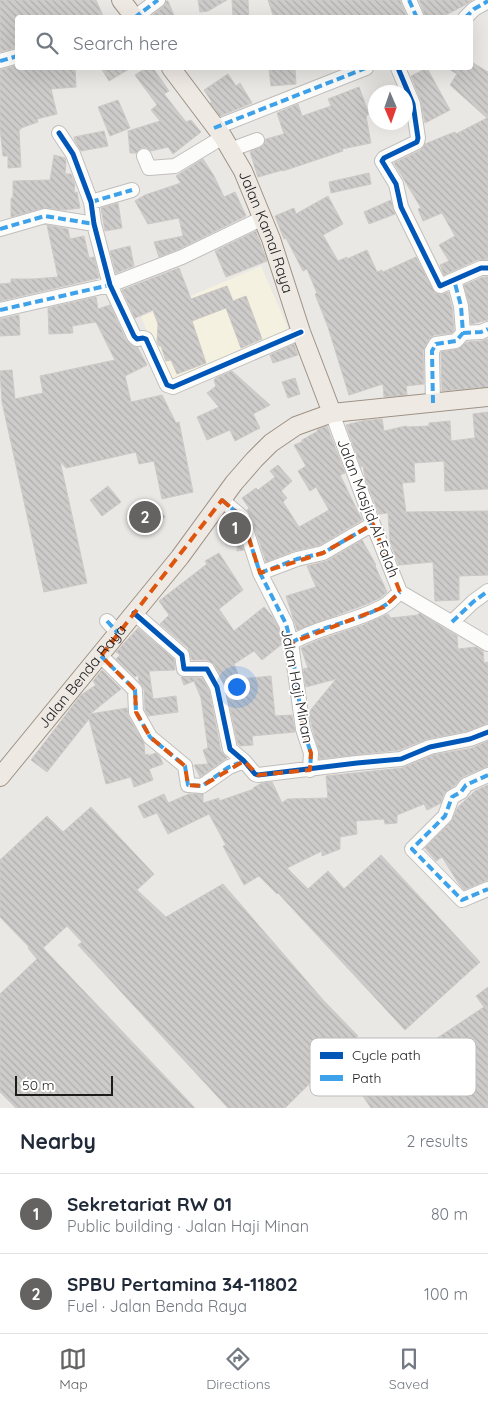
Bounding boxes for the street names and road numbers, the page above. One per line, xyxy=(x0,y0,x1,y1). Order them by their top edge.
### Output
street label: Jalan Kamal Raya xyxy=(235,168,298,295)
street label: Jalan Masjid Al Falah xyxy=(333,436,404,580)
street label: Jalan Benda Raya xyxy=(34,620,130,732)
street label: Jalan Haji Minan xyxy=(277,627,318,745)

